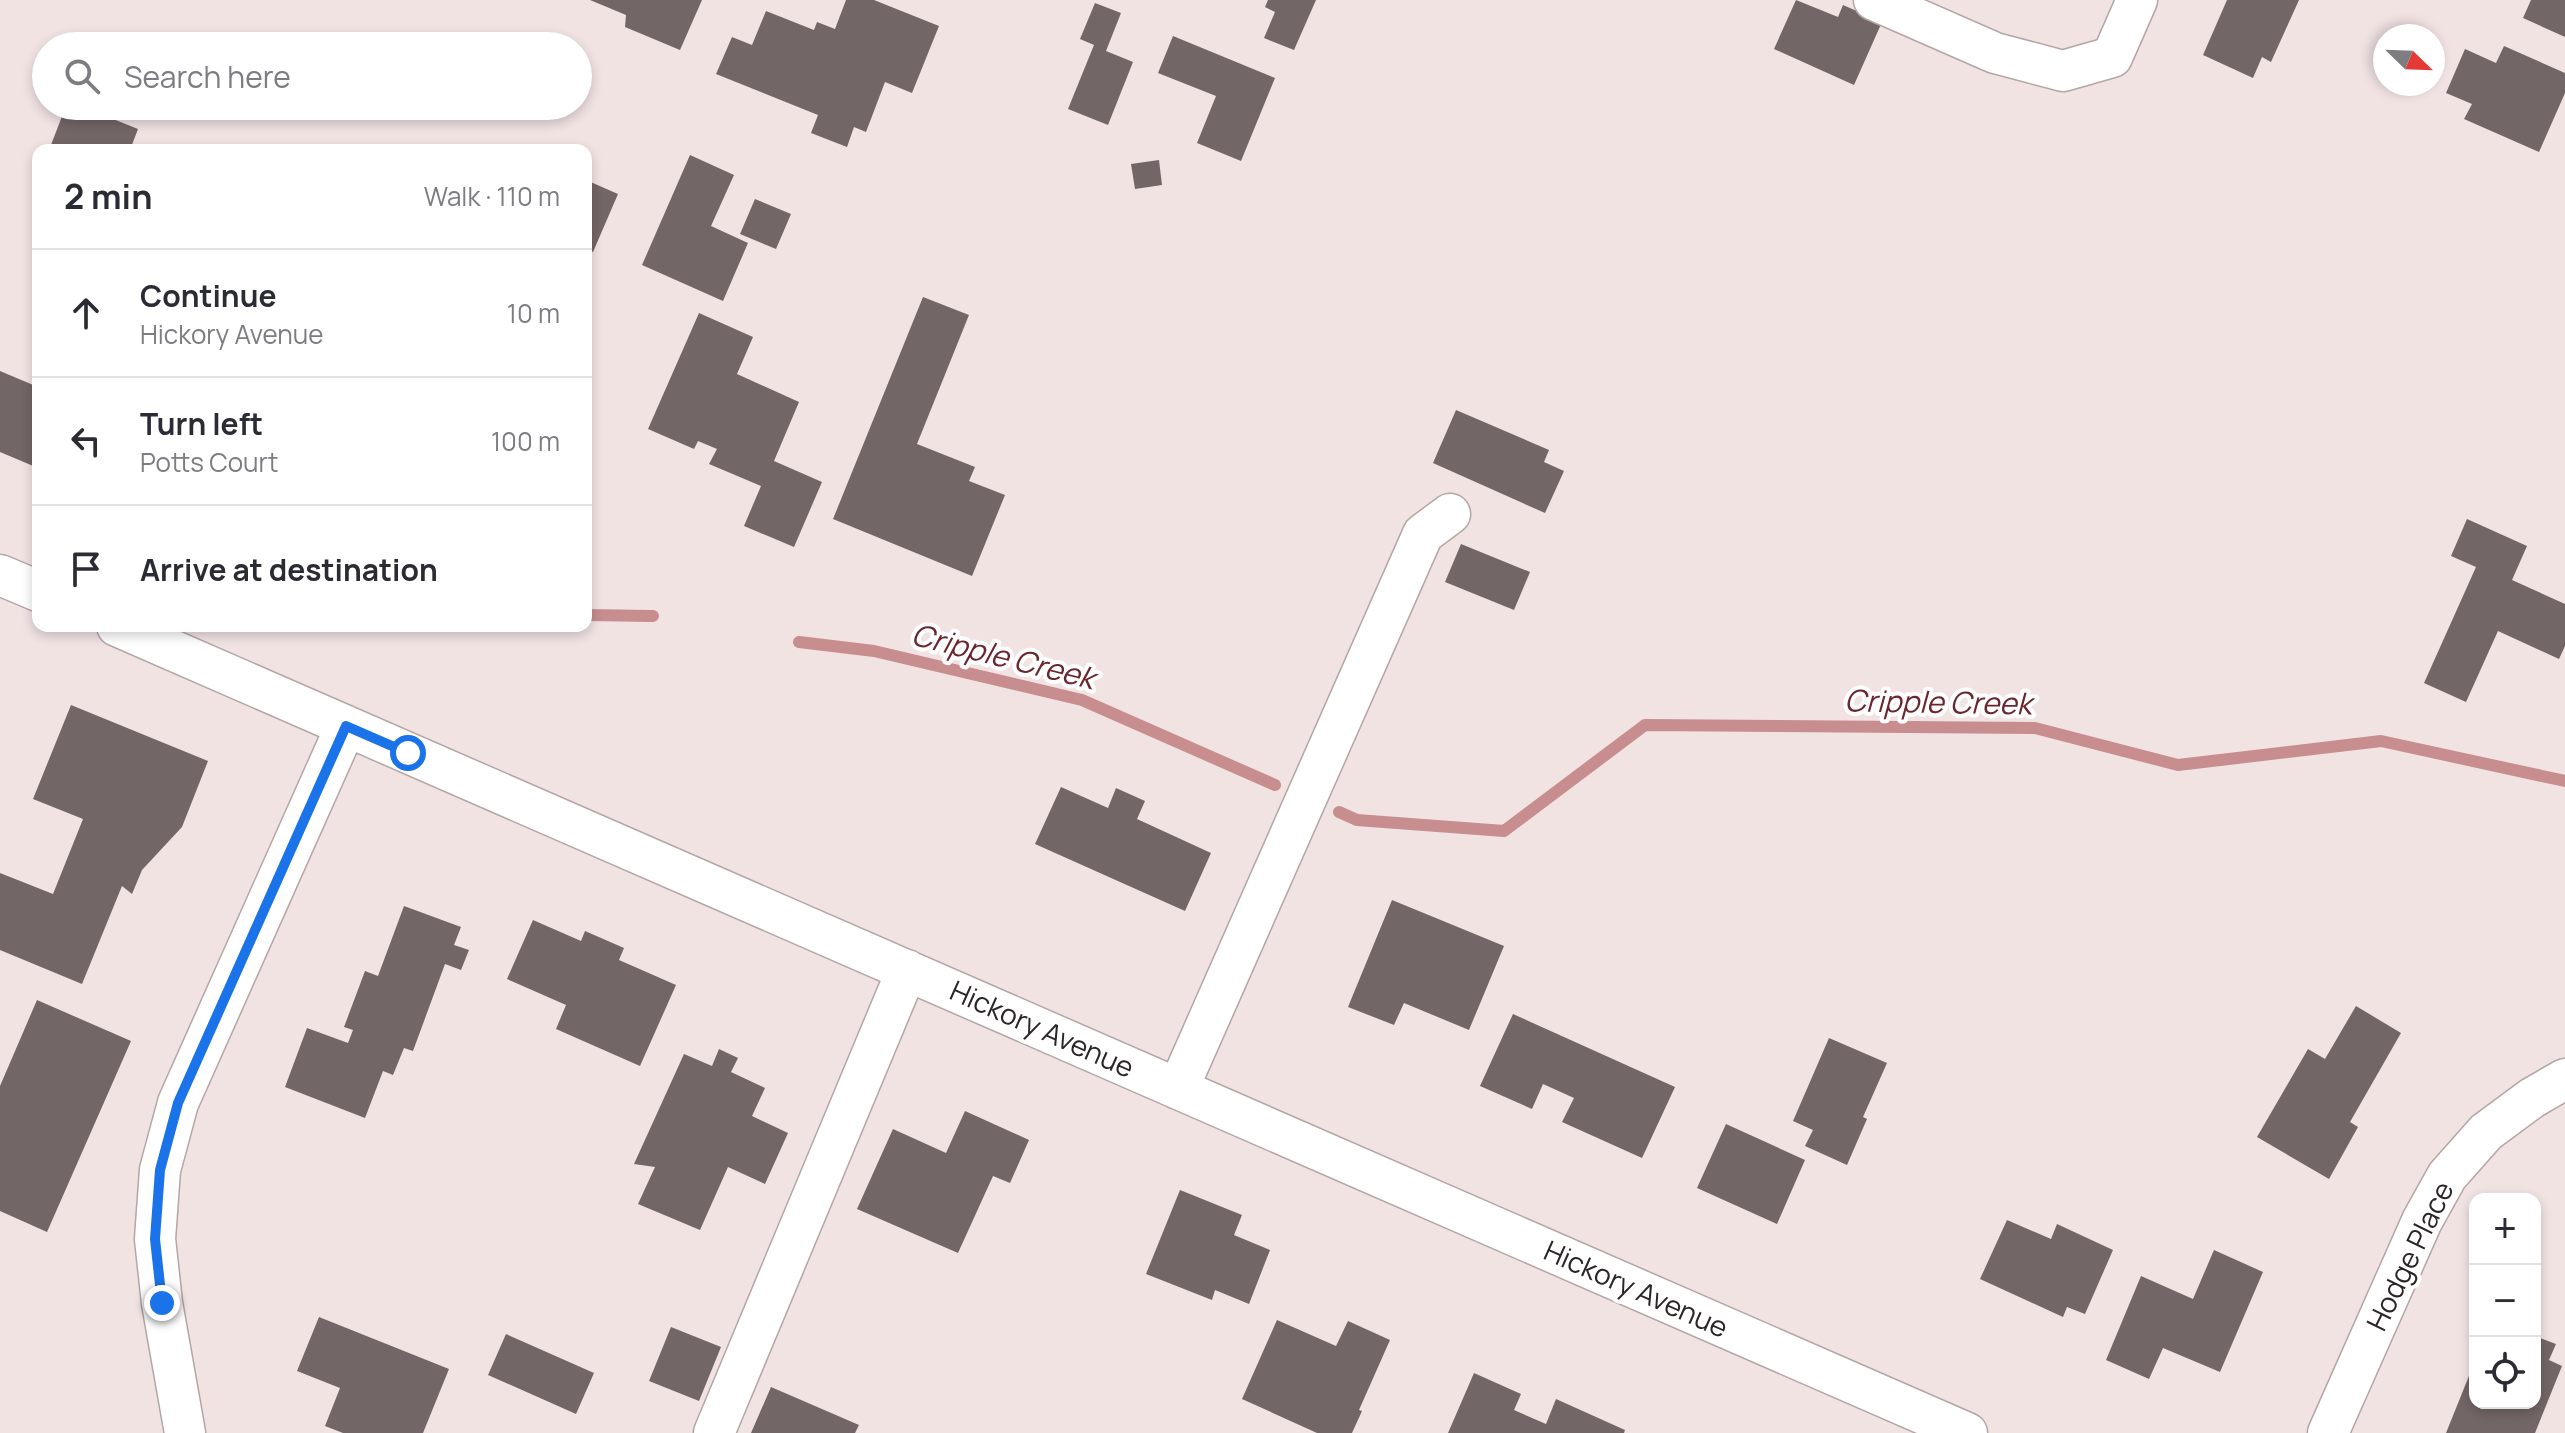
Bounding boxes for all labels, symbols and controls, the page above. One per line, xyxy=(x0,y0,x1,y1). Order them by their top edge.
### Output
north arrow xyxy=(2373,24,2445,96)
search box xyxy=(32,32,592,120)
icon: search xyxy=(60,54,104,98)
text: Search here xyxy=(124,56,291,97)
text: 2 min xyxy=(64,173,152,219)
text: Walk · 110 m xyxy=(424,178,560,214)
text: Continue xyxy=(140,275,276,316)
icon: ahead xyxy=(64,291,108,335)
text: 10 m xyxy=(507,295,560,331)
text: Hickory Avenue xyxy=(140,316,323,352)
text: Turn left xyxy=(140,403,263,444)
icon: left xyxy=(64,419,108,463)
text: 100 m xyxy=(491,423,560,459)
text: Potts Court xyxy=(140,444,278,480)
icon: arrive xyxy=(64,547,108,591)
text: Arrive at destination xyxy=(140,549,438,590)
water label: Cripple Creek xyxy=(908,613,1103,699)
water label: Cripple Creek xyxy=(1844,679,2036,724)
route start xyxy=(390,735,426,771)
street label: Hickory Avenue xyxy=(944,971,1140,1086)
street label: Hodge Place xyxy=(2357,1175,2462,1336)
map controls xyxy=(2469,1193,2541,1409)
button: + xyxy=(2469,1193,2541,1265)
street label: Hickory Avenue xyxy=(1538,1231,1734,1346)
button: − xyxy=(2469,1265,2541,1337)
route end xyxy=(144,1285,180,1321)
button: locate xyxy=(2469,1337,2541,1409)

